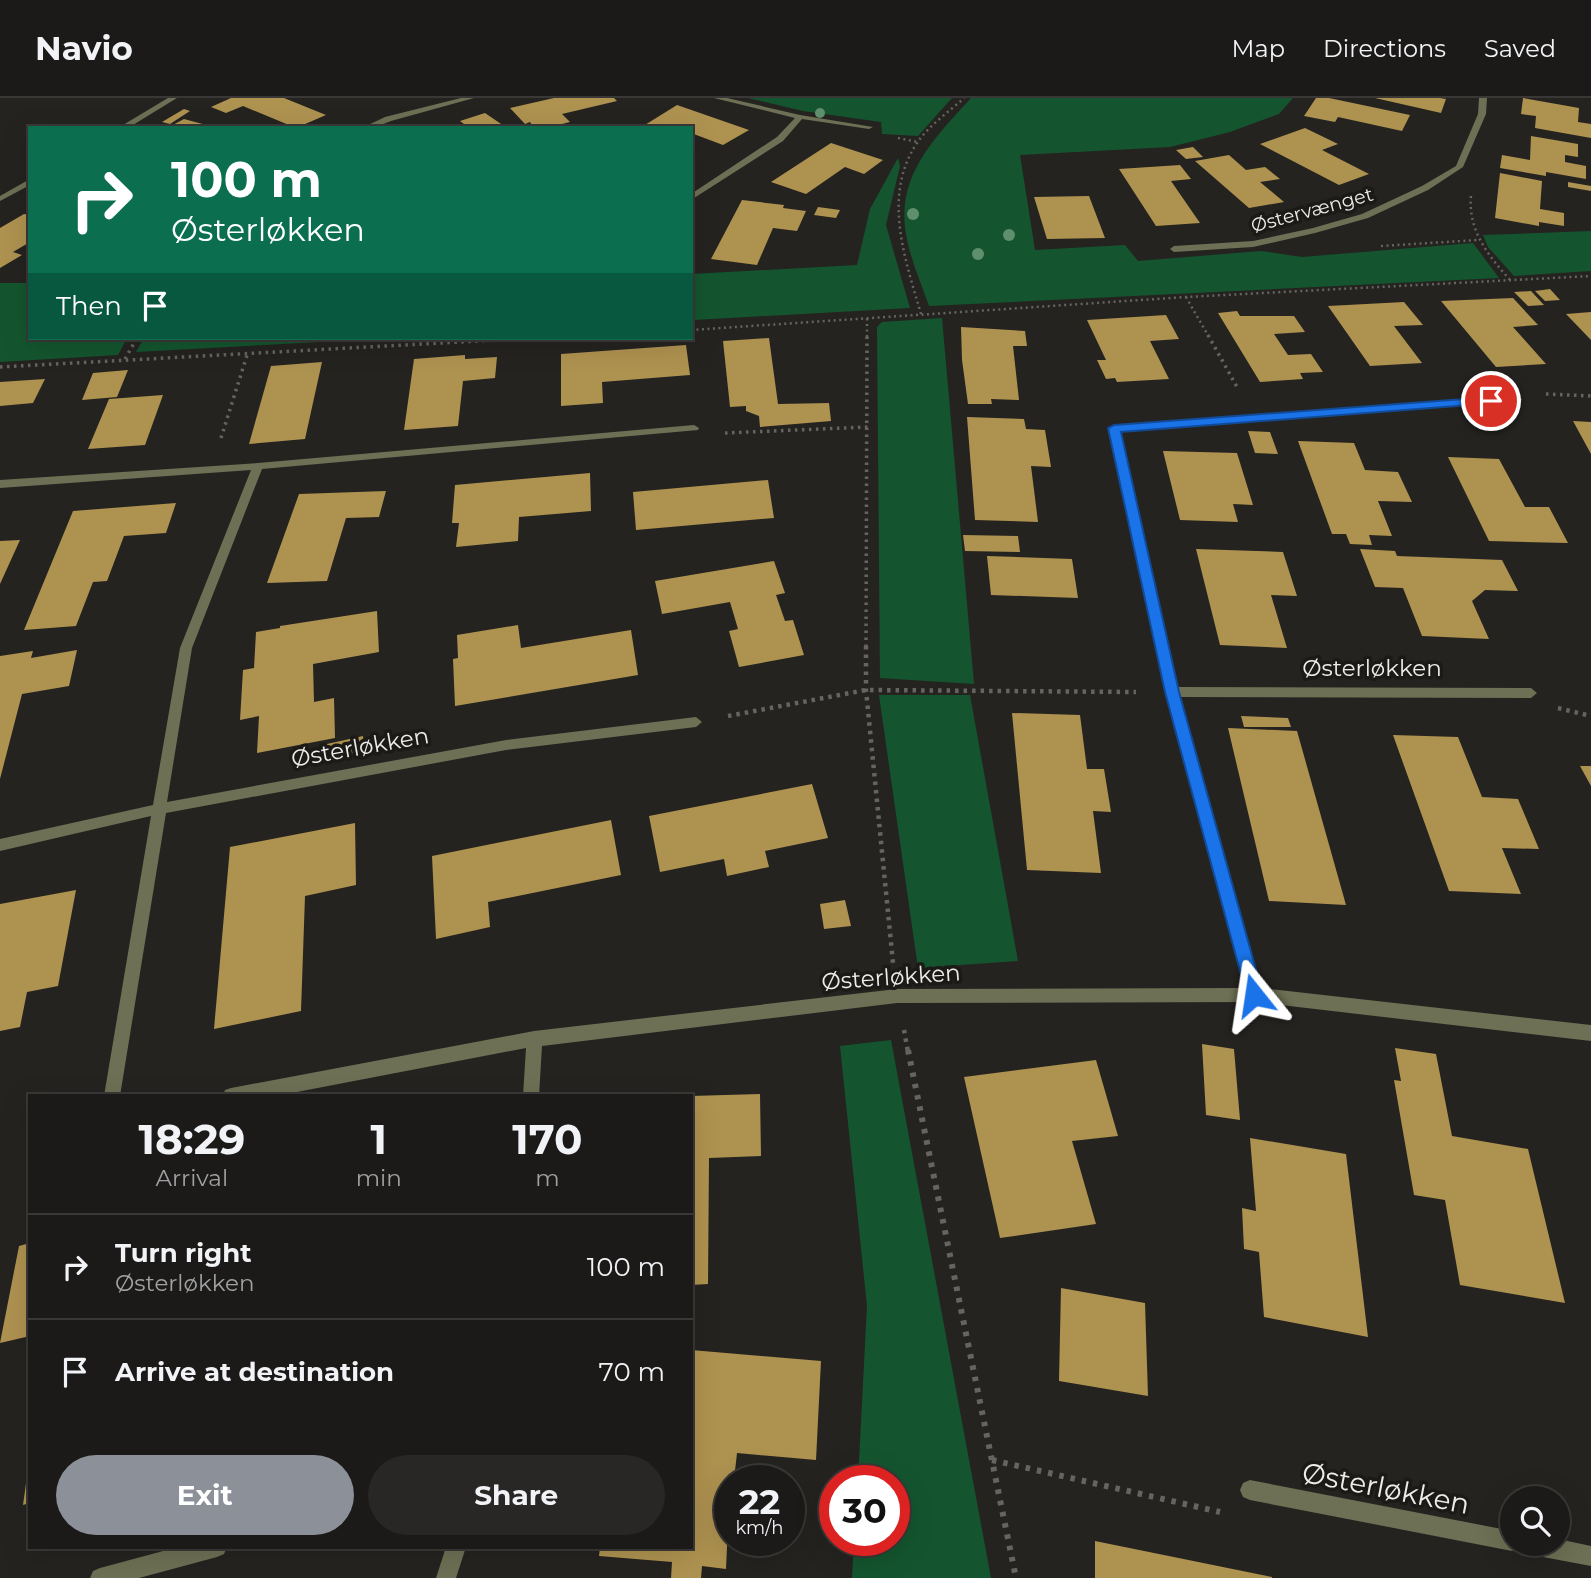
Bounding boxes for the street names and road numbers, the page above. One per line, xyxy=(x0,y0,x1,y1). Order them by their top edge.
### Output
street label: Østervænget xyxy=(1248,183,1376,237)
street label: Østerløkken xyxy=(1302,654,1442,682)
street label: Østerløkken xyxy=(289,721,431,773)
street label: Østerløkken xyxy=(820,958,962,996)
street label: Østerløkken xyxy=(1299,1455,1473,1521)

